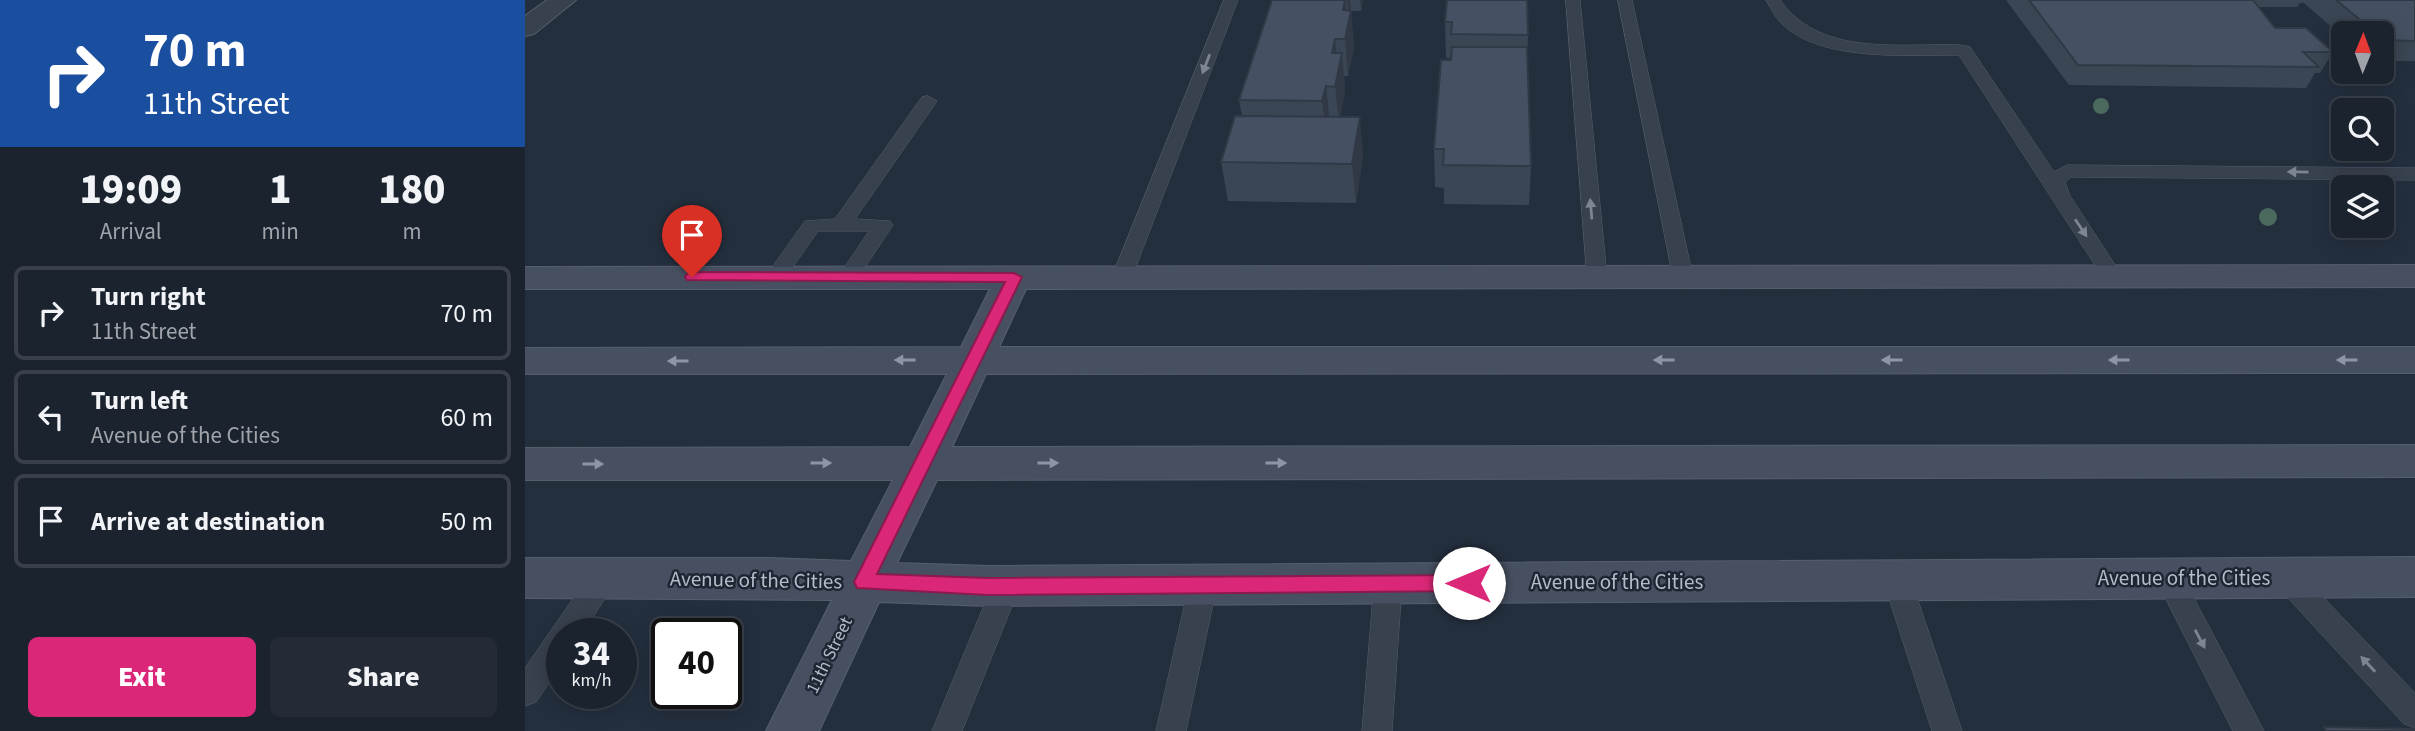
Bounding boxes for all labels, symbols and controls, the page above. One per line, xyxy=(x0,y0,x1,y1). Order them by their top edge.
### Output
text: 70 m xyxy=(143,16,247,86)
north arrow xyxy=(2331,21,2394,84)
map controls xyxy=(2331,21,2394,238)
icon: right xyxy=(28,28,119,119)
one-way arrow xyxy=(1200,53,1211,74)
text: 11th Street xyxy=(143,81,290,127)
button: search xyxy=(2331,98,2394,161)
text: 19:09 xyxy=(79,160,182,220)
text: 1 xyxy=(269,160,291,220)
text: 180 xyxy=(378,160,446,220)
one-way arrow xyxy=(2287,166,2309,178)
button: layers xyxy=(2331,175,2394,238)
one-way arrow xyxy=(1585,198,1596,220)
pin xyxy=(662,205,722,277)
text: Arrival xyxy=(100,215,162,248)
text: min xyxy=(262,215,299,248)
text: m xyxy=(402,215,421,248)
icon: arrive xyxy=(673,216,711,254)
one-way arrow xyxy=(2074,218,2087,237)
text: Turn right xyxy=(91,278,206,315)
icon: right xyxy=(32,294,70,332)
text: 70 m xyxy=(440,295,493,332)
text: 11th Street xyxy=(91,315,196,348)
one-way arrow xyxy=(894,354,916,366)
one-way arrow xyxy=(1653,354,1675,366)
one-way arrow xyxy=(1881,354,1903,366)
one-way arrow xyxy=(2108,354,2130,366)
one-way arrow xyxy=(2336,354,2358,366)
one-way arrow xyxy=(667,355,689,367)
text: Turn left xyxy=(91,382,188,419)
icon: left xyxy=(32,398,70,436)
text: 60 m xyxy=(440,399,493,436)
text: Avenue of the Cities xyxy=(91,419,280,452)
one-way arrow xyxy=(810,457,832,469)
one-way arrow xyxy=(1037,457,1059,469)
one-way arrow xyxy=(1265,457,1287,469)
one-way arrow xyxy=(582,458,604,470)
icon: arrive xyxy=(32,502,70,540)
text: Arrive at destination xyxy=(91,503,325,540)
text: 50 m xyxy=(440,503,493,540)
position arrow xyxy=(1432,546,1506,620)
street label: Avenue of the Cities xyxy=(670,563,843,597)
street label: Avenue of the Cities xyxy=(2098,563,2270,593)
street label: Avenue of the Cities xyxy=(1531,567,1703,597)
street label: 11th Street xyxy=(800,613,859,698)
speed limit sign: 40 xyxy=(651,618,742,709)
text: 34 xyxy=(573,629,610,679)
one-way arrow xyxy=(2195,629,2206,649)
button: Exit xyxy=(28,637,256,717)
button: Share xyxy=(270,637,497,717)
one-way arrow xyxy=(2361,656,2377,673)
text: km/h xyxy=(572,668,611,693)

